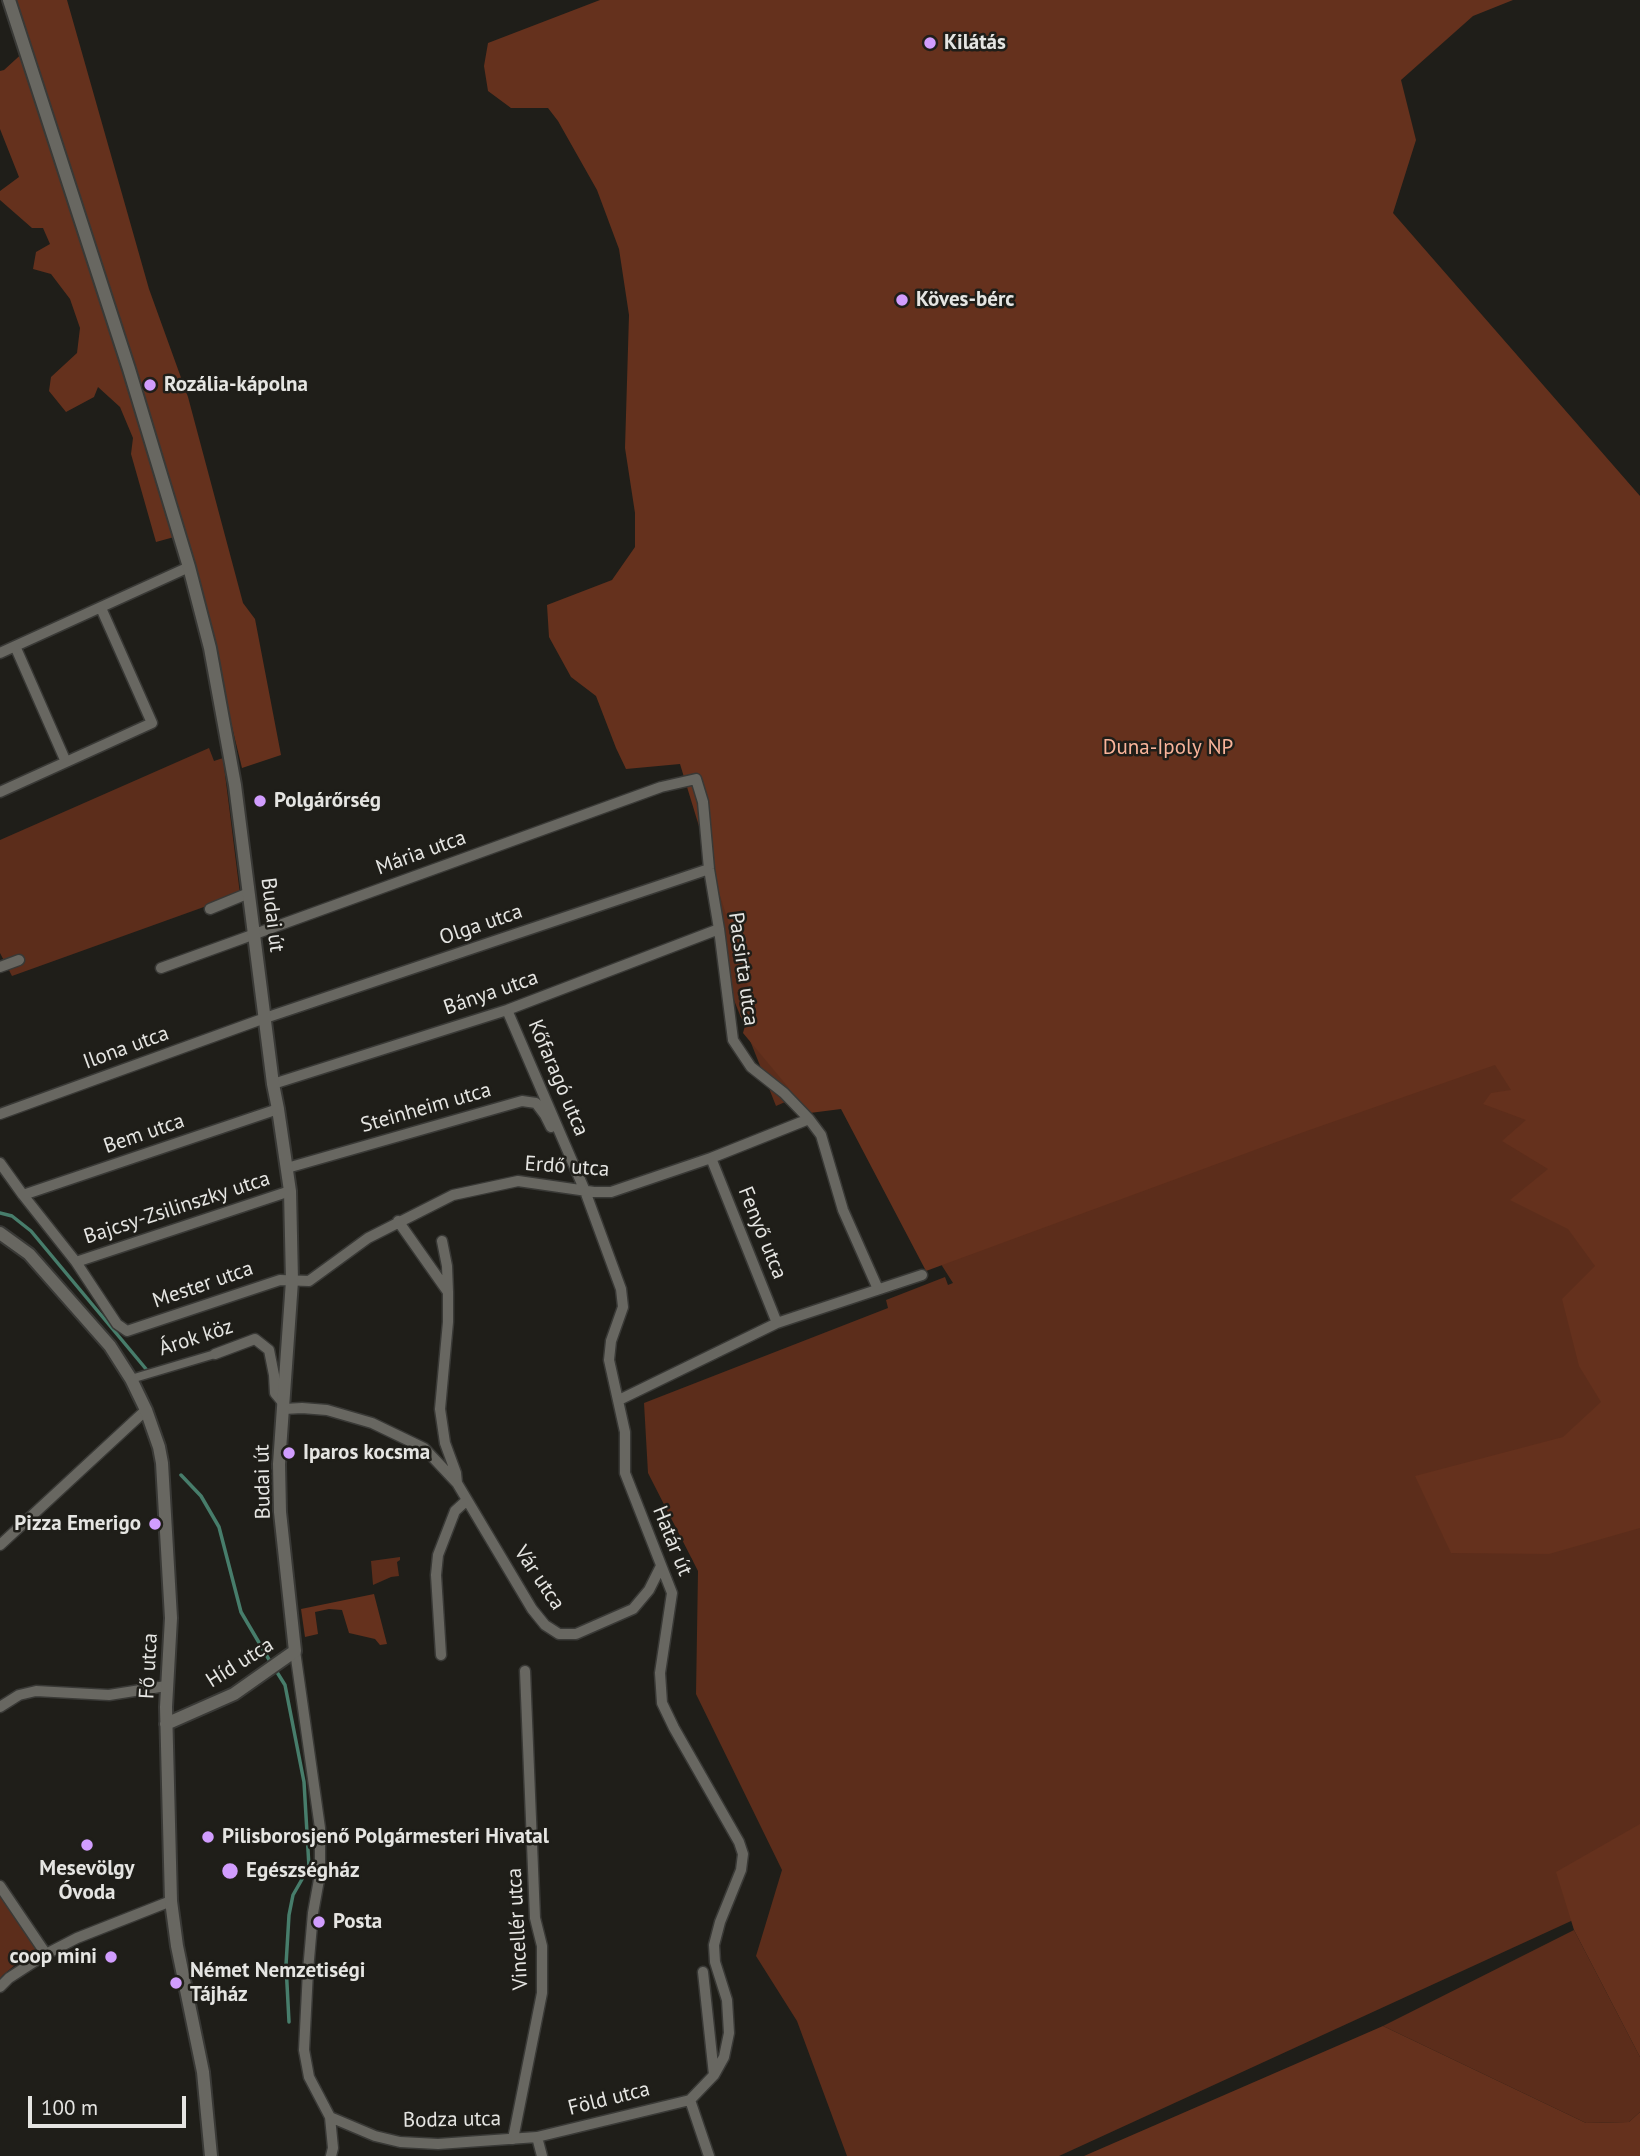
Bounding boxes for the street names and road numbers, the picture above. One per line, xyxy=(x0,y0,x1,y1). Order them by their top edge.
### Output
street label: Mária utca xyxy=(373,825,469,881)
street label: Budai út xyxy=(255,876,289,954)
street label: Olga utca xyxy=(436,899,526,951)
street label: Pacsirta utca xyxy=(723,911,763,1027)
street label: Bánya utca xyxy=(441,965,541,1021)
street label: Kőfaragó utca xyxy=(522,1016,594,1140)
street label: Ilona utca xyxy=(80,1021,172,1075)
street label: Steinheim utca xyxy=(358,1077,494,1139)
street label: Bem utca xyxy=(100,1108,188,1160)
street label: Erdő utca xyxy=(524,1151,610,1183)
street label: Bajcsy-Zsilinszky utca xyxy=(81,1166,273,1250)
street label: Fenyő utca xyxy=(732,1183,792,1283)
street label: Mester utca xyxy=(149,1256,257,1314)
street label: Árok köz xyxy=(156,1314,236,1362)
street label: Budai út xyxy=(250,1444,276,1520)
street label: Határ út xyxy=(647,1502,697,1580)
street label: Vár utca xyxy=(508,1541,570,1615)
street label: Fő utca xyxy=(135,1632,163,1700)
street label: Híd utca xyxy=(202,1633,278,1693)
street label: Vincellér utca xyxy=(502,1867,534,1991)
street label: Föld utca xyxy=(566,2077,652,2121)
street label: Bodza utca xyxy=(403,2107,501,2133)

